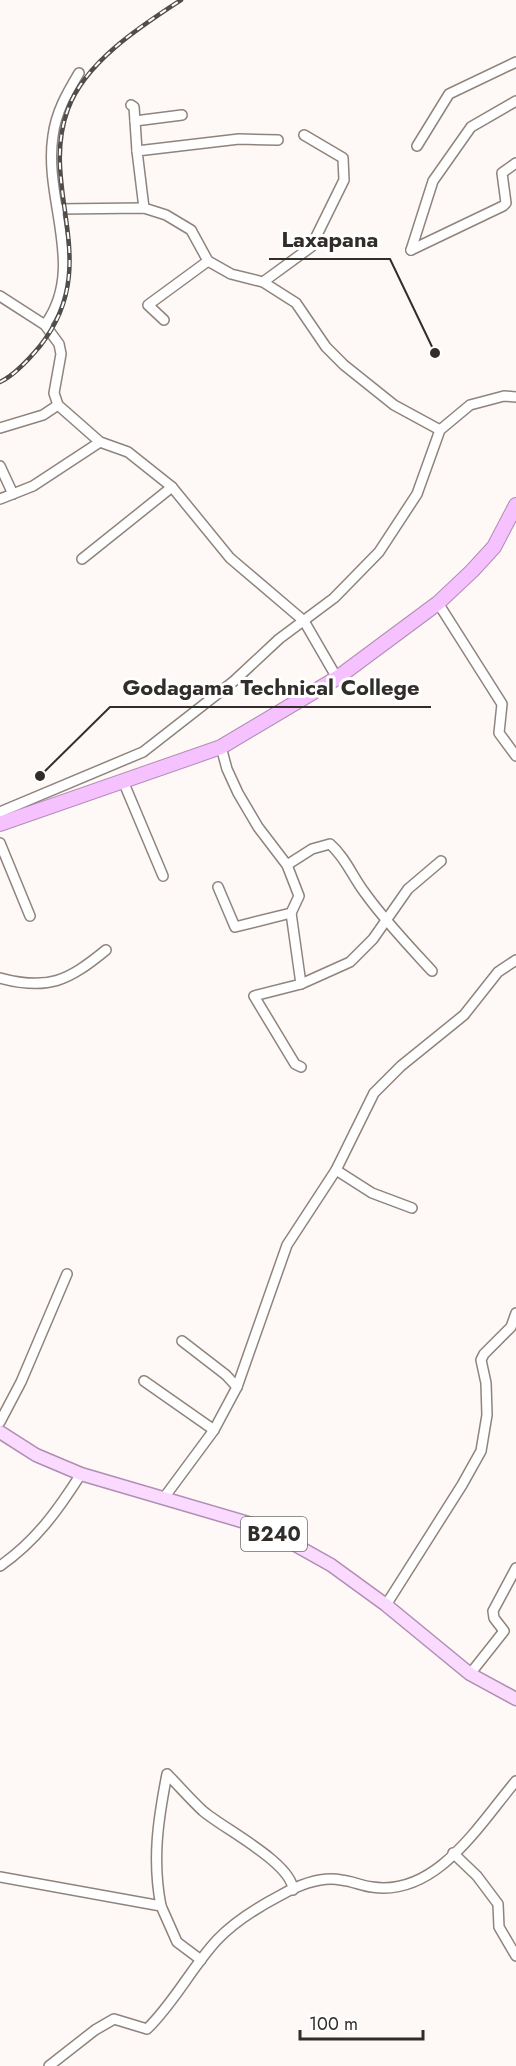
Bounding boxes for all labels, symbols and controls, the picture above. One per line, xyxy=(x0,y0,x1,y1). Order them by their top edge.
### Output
callout: Laxapana xyxy=(269,219,390,259)
text: Laxapana xyxy=(282,223,378,255)
callout: Godagama Technical College xyxy=(110,667,431,707)
text: Godagama Technical College xyxy=(122,671,420,703)
road number: B240 xyxy=(241,1517,307,1551)
scale bar xyxy=(300,2003,423,2041)
text: 100 m xyxy=(309,2011,358,2037)

